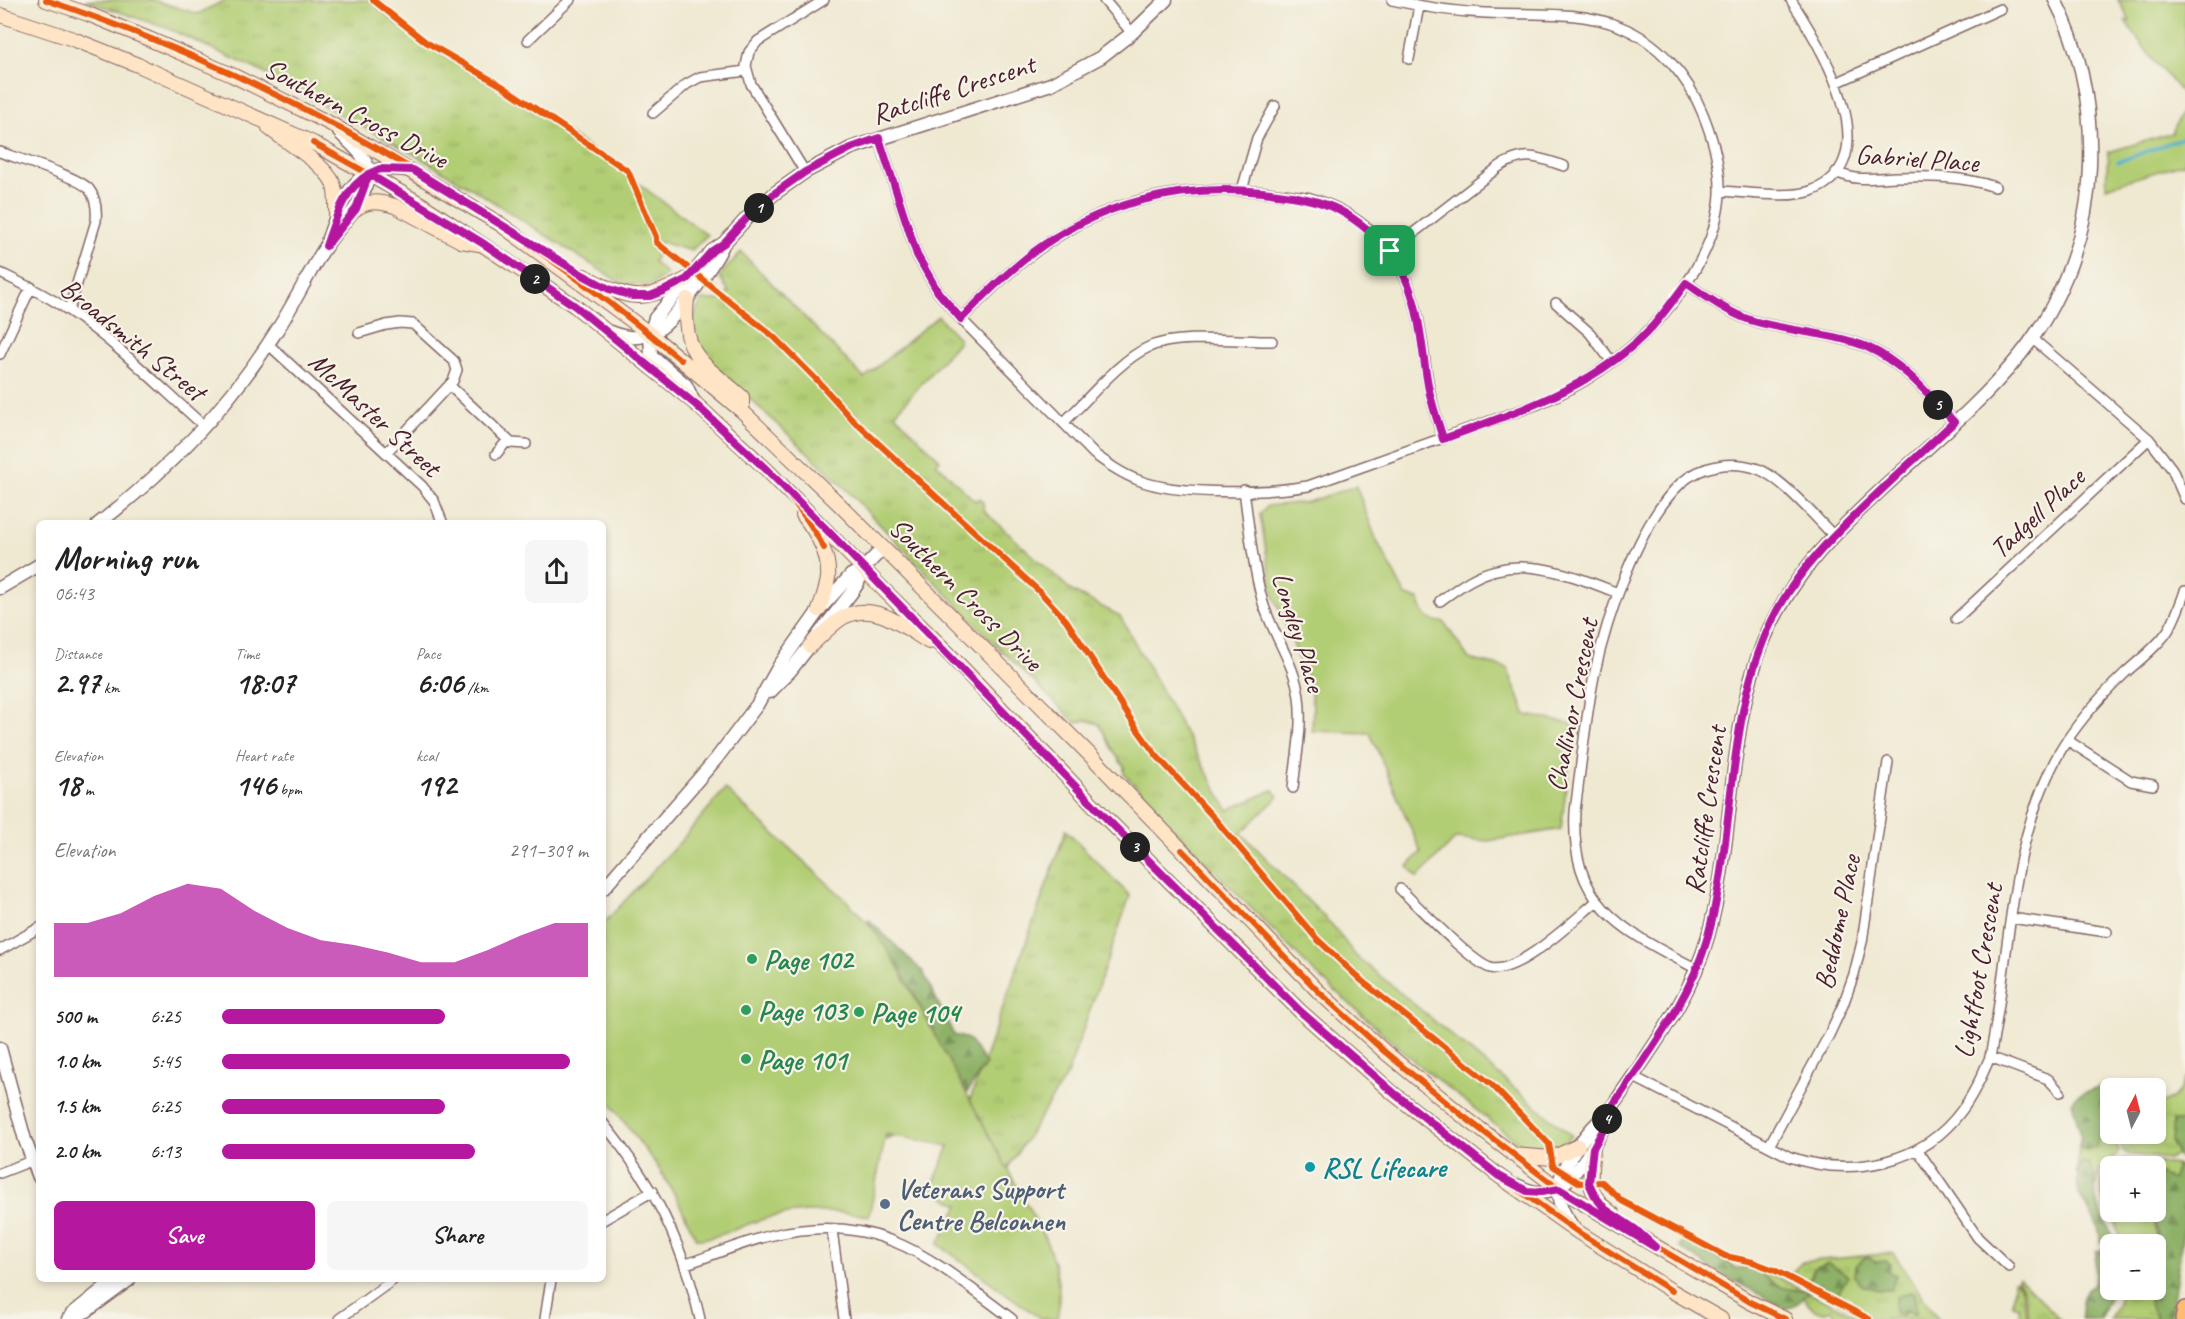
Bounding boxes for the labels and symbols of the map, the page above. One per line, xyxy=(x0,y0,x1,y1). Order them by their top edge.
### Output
street label: Ratcliffe Crescent xyxy=(867,45,1042,132)
street label: Southern Cross Drive xyxy=(258,50,456,177)
street label: Gabriel Place xyxy=(1854,136,1982,180)
pin: 1 xyxy=(744,193,774,223)
pin xyxy=(1364,225,1415,276)
pin: 2 xyxy=(520,264,550,294)
street label: Broadsmith Street xyxy=(53,270,216,411)
street label: McMaster Street xyxy=(302,344,450,486)
pin: 5 xyxy=(1923,390,1953,420)
street label: Tadgell Place xyxy=(1982,459,2093,566)
street label: Southern Cross Drive xyxy=(882,510,1051,679)
street label: Longley Place xyxy=(1264,568,1334,698)
street label: Challinor Crescent xyxy=(1538,613,1606,794)
street label: Ratcliffe Crescent xyxy=(1676,721,1734,896)
pin: 3 xyxy=(1120,832,1150,862)
street label: Beddome Place xyxy=(1806,850,1869,992)
street label: Lightfoot Crescent xyxy=(1945,879,2011,1061)
place label: Page 102 xyxy=(764,942,855,977)
marker: Page 102 xyxy=(745,952,759,966)
place label: Page 103 xyxy=(758,993,849,1028)
place label: Page 104 xyxy=(871,995,963,1030)
marker: Page 103 xyxy=(739,1003,753,1017)
marker: Page 104 xyxy=(852,1005,866,1019)
place label: Page 101 xyxy=(758,1042,850,1077)
marker: Page 101 xyxy=(739,1052,753,1066)
north arrow xyxy=(2100,1078,2166,1144)
pin: 4 xyxy=(1592,1104,1622,1134)
place label: RSL Lifecare xyxy=(1322,1150,1448,1185)
marker: RSL Lifecare xyxy=(1303,1160,1317,1174)
place label: Veterans Support Centre Belconnen xyxy=(897,1171,1067,1238)
marker: Veterans Support Centre Belconnen xyxy=(878,1197,892,1211)

